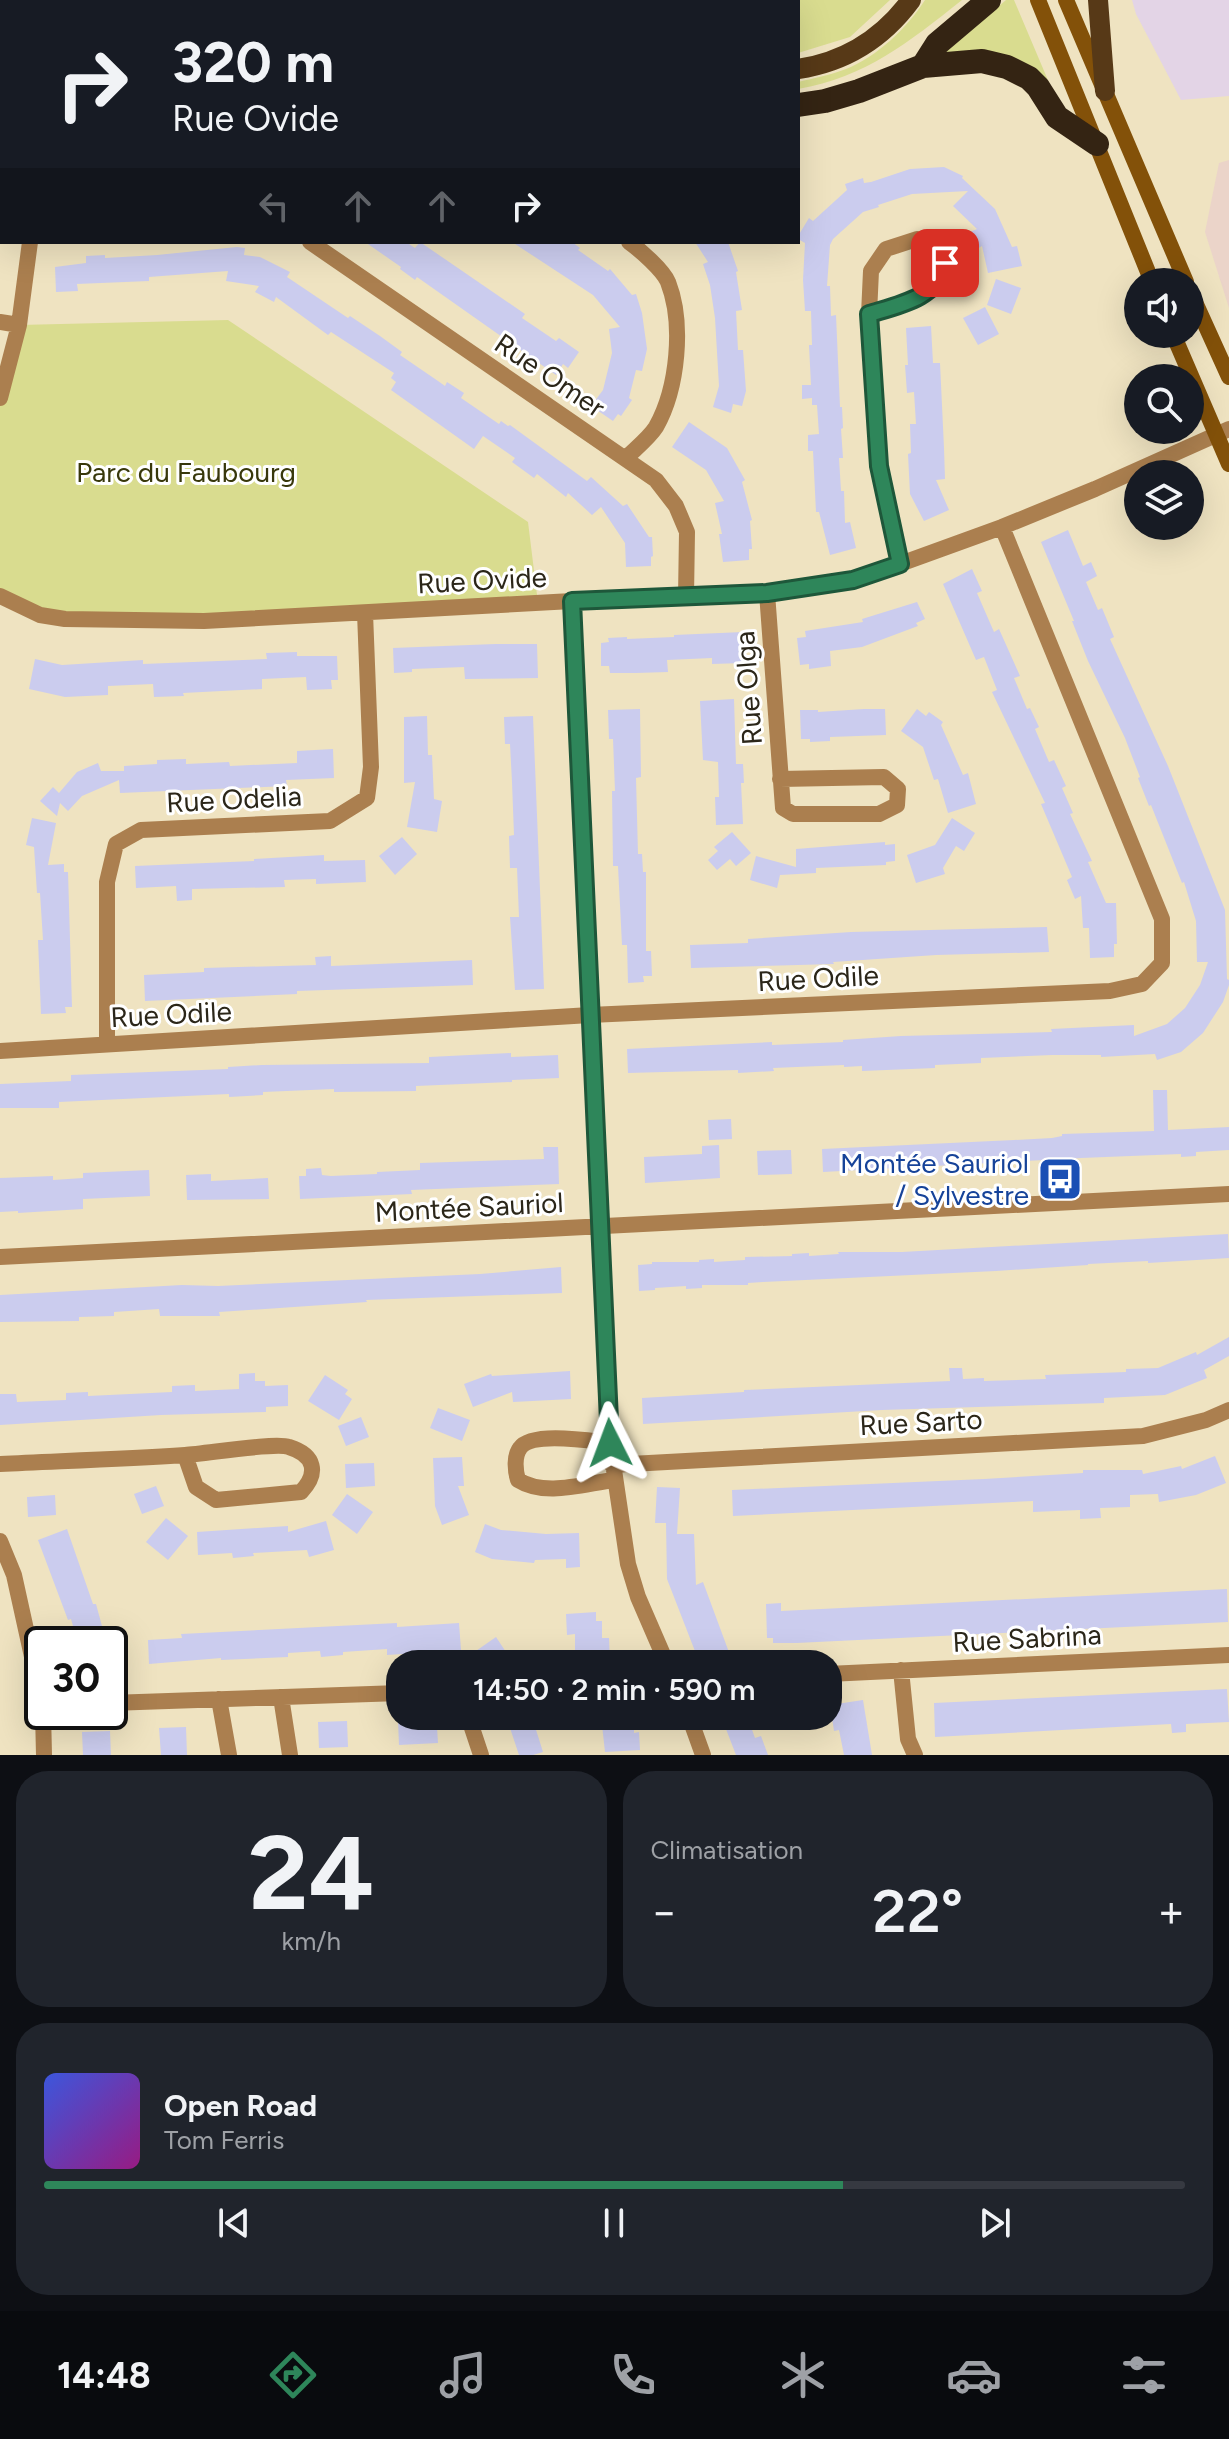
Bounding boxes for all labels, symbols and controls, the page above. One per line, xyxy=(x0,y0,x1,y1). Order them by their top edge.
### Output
text: 320 m xyxy=(172,29,334,96)
icon: right xyxy=(40,32,144,136)
text: Rue Ovide xyxy=(172,97,339,140)
icon: left xyxy=(252,184,296,228)
icon: ahead xyxy=(336,184,380,228)
icon: ahead xyxy=(420,184,464,228)
icon: right xyxy=(504,184,548,228)
pin xyxy=(911,229,979,297)
icon: arrive xyxy=(923,241,967,285)
map controls xyxy=(1124,268,1204,540)
button: sound xyxy=(1124,268,1204,348)
street label: Rue Omer xyxy=(488,326,612,425)
button: search xyxy=(1124,364,1204,444)
park label: Parc du Faubourg xyxy=(76,455,296,489)
button: layers xyxy=(1124,460,1204,540)
street label: Rue Ovide xyxy=(416,560,548,600)
street label: Rue Olga xyxy=(727,630,769,746)
street label: Rue Odelia xyxy=(165,778,303,820)
street label: Rue Odile xyxy=(756,958,880,998)
street label: Rue Odile xyxy=(109,994,233,1034)
place label: Montée Sauriol / Sylvestre xyxy=(840,1146,1029,1212)
bus stop icon: Montée Sauriol / Sylvestre xyxy=(1036,1155,1084,1203)
street label: Montée Sauriol xyxy=(374,1185,564,1229)
position arrow xyxy=(568,1401,652,1485)
street label: Rue Sarto xyxy=(859,1402,983,1442)
street label: Rue Sabrina xyxy=(952,1617,1102,1659)
speed limit sign: 30 xyxy=(24,1626,128,1730)
text: 14:50 · 2 min · 590 m xyxy=(473,1671,755,1708)
text: 24 xyxy=(248,1810,374,1935)
text: Climatisation xyxy=(651,1834,803,1866)
text: 22° xyxy=(872,1875,963,1947)
text: − xyxy=(651,1885,678,1938)
text: + xyxy=(1158,1885,1185,1938)
text: km/h xyxy=(282,1925,341,1957)
text: Open Road xyxy=(164,2087,317,2124)
text: Tom Ferris xyxy=(164,2124,284,2156)
icon: previous xyxy=(212,2201,256,2245)
icon: pause xyxy=(592,2201,636,2245)
icon: next xyxy=(973,2201,1017,2245)
icon: directions xyxy=(265,2347,321,2403)
icon: music xyxy=(435,2347,491,2403)
icon: phone xyxy=(605,2347,661,2403)
icon: climate xyxy=(775,2347,831,2403)
icon: car xyxy=(946,2347,1002,2403)
icon: filters xyxy=(1116,2347,1172,2403)
text: 14:48 xyxy=(57,2354,151,2397)

